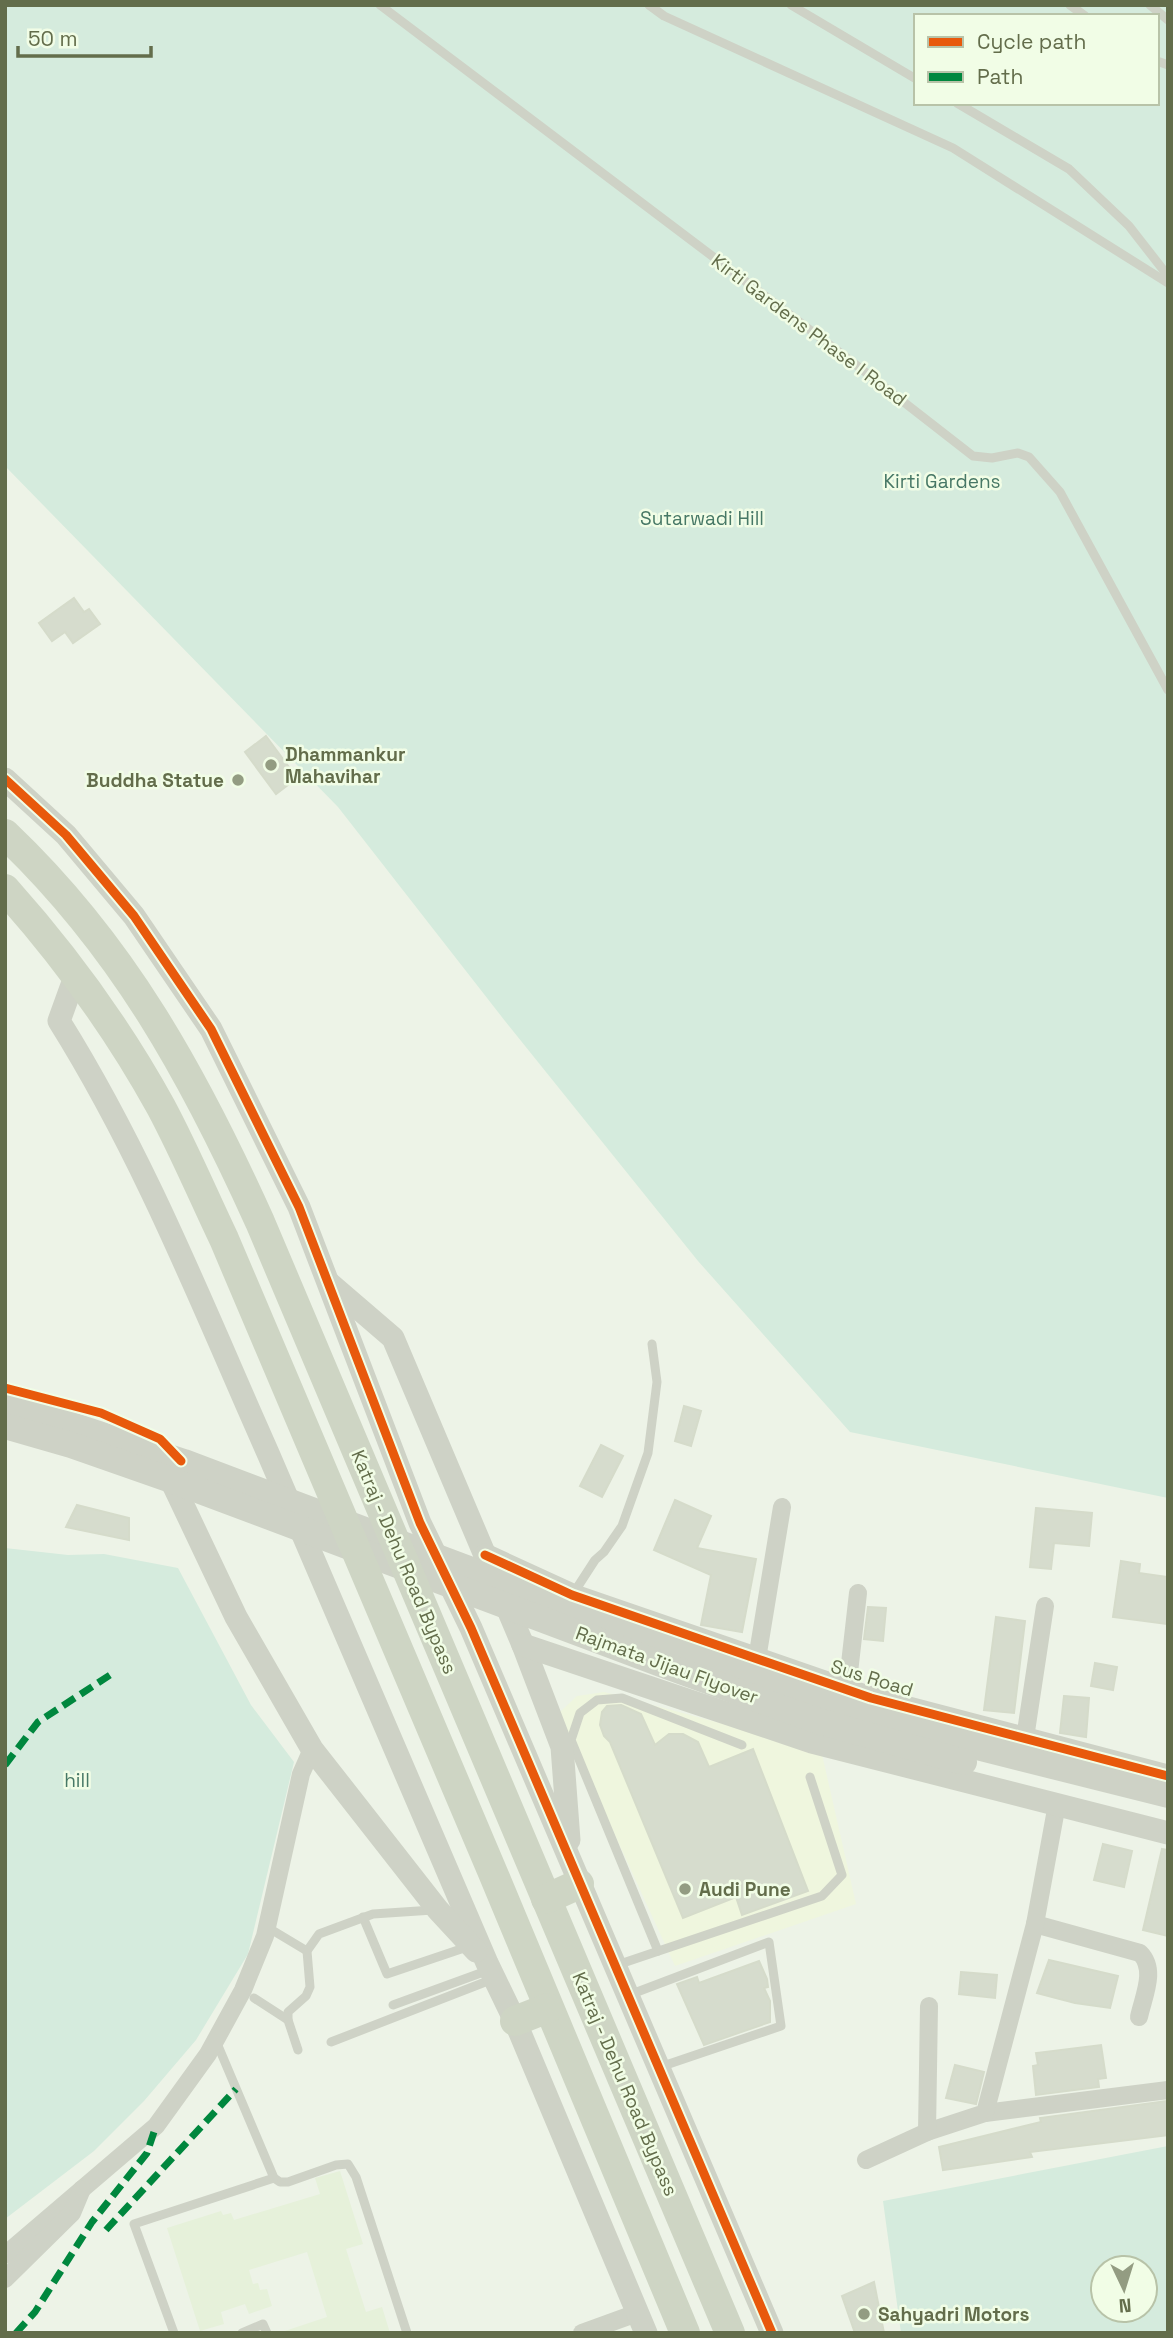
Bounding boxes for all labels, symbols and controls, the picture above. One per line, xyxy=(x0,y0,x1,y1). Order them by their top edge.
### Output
scale bar xyxy=(18,14,150,58)
legend xyxy=(914,14,1159,105)
text: 50 m xyxy=(28,25,78,52)
text: Cycle path xyxy=(977,28,1086,55)
text: Path xyxy=(977,63,1023,90)
street label: Kirti Gardens Phase I Road xyxy=(706,248,912,412)
park label: Kirti Gardens xyxy=(883,469,1001,494)
park label: Sutarwadi Hill xyxy=(640,506,764,531)
place label: Dhammankur Mahavihar xyxy=(285,742,405,789)
marker: Dhammankur Mahavihar xyxy=(263,757,279,773)
place label: Buddha Statue xyxy=(86,768,224,793)
marker: Buddha Statue xyxy=(230,772,246,788)
street label: Katraj - Dehu Road Bypass xyxy=(345,1446,463,1678)
street label: Rajmata Jijau Flyover xyxy=(572,1620,762,1710)
street label: Sus Road xyxy=(828,1654,916,1702)
park label: hill xyxy=(64,1768,90,1793)
place label: Audi Pune xyxy=(699,1877,791,1902)
marker: Audi Pune xyxy=(677,1881,693,1897)
street label: Katraj - Dehu Road Bypass xyxy=(566,1968,684,2200)
north arrow xyxy=(1089,2254,1159,2324)
text: N xyxy=(1118,2293,1132,2318)
place label: Sahyadri Motors xyxy=(878,2302,1029,2327)
marker: Sahyadri Motors xyxy=(856,2306,872,2322)

